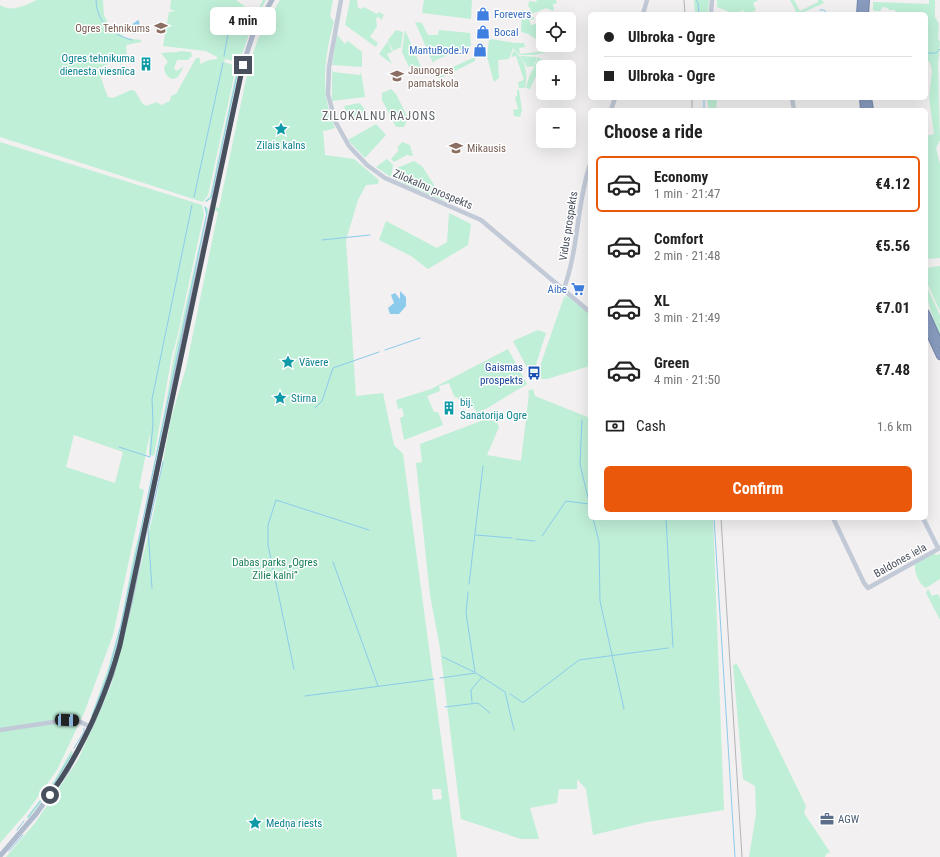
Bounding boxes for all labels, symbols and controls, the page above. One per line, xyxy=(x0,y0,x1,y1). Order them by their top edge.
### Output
shop icon: Forevers xyxy=(475,6,491,22)
callout: 4 min xyxy=(210,7,276,35)
place label: Forevers xyxy=(494,8,531,21)
map controls xyxy=(536,12,576,148)
button: locate xyxy=(536,12,576,52)
text: 4 min xyxy=(229,13,257,28)
school or university icon: Ogres Tehnikums xyxy=(153,20,169,36)
place label: Ogres Tehnikums xyxy=(75,22,150,35)
shop icon: Bocal xyxy=(475,24,491,40)
place label: Bocal xyxy=(494,26,518,39)
text: Ulbroka - Ogre xyxy=(628,28,715,46)
shop icon: MantuBode.lv xyxy=(472,42,488,58)
place label: MantuBode.lv xyxy=(409,44,469,57)
place label: Ogres tehnikuma dienesta viesnīca xyxy=(60,52,135,78)
building icon: Ogres tehnikuma dienesta viesnīca xyxy=(138,56,154,72)
route end xyxy=(234,56,252,74)
button: + xyxy=(536,60,576,100)
place label: Jaunogres pamatskola xyxy=(408,64,459,90)
text: Ulbroka - Ogre xyxy=(628,67,715,85)
school or university icon: Jaunogres pamatskola xyxy=(389,68,405,84)
button: − xyxy=(536,108,576,148)
district label: ZILOKALNU RAJONS xyxy=(322,109,436,123)
place icon: Zilais kalns xyxy=(273,121,289,137)
text: Choose a ride xyxy=(604,121,703,142)
place label: Zilais kalns xyxy=(256,139,306,152)
school or university icon: Mikausis xyxy=(448,140,464,156)
place label: Mikausis xyxy=(467,142,506,155)
icon: car xyxy=(606,166,642,202)
street label: Zilokalnu prospekts xyxy=(391,167,475,212)
text: Economy xyxy=(654,168,708,186)
text: €4.12 xyxy=(875,175,910,193)
text: 1 min · 21:47 xyxy=(654,186,720,201)
street label: Vidus prospekts xyxy=(557,190,580,262)
icon: car xyxy=(606,228,642,264)
text: Comfort xyxy=(654,230,703,248)
text: €5.56 xyxy=(875,237,910,255)
text: 2 min · 21:48 xyxy=(654,248,720,263)
supermarket icon: Aibe xyxy=(570,281,586,297)
place label: Aibe xyxy=(548,283,567,296)
icon: car xyxy=(606,290,642,326)
text: XL xyxy=(654,292,670,310)
text: €7.01 xyxy=(875,299,910,317)
text: 3 min · 21:49 xyxy=(654,310,720,325)
icon: car xyxy=(606,352,642,388)
place icon: Vāvere xyxy=(280,354,296,370)
text: Green xyxy=(654,354,689,372)
place label: Vāvere xyxy=(299,356,328,369)
place label: Gaismas prospekts xyxy=(480,361,523,387)
text: €7.48 xyxy=(875,361,910,379)
bus stop icon: Gaismas prospekts xyxy=(526,365,542,381)
text: 4 min · 21:50 xyxy=(654,372,720,387)
place icon: Stirna xyxy=(272,390,288,406)
place label: Stirna xyxy=(291,392,316,405)
place label: bij. Sanatorija Ogre xyxy=(460,396,527,422)
building icon: bij. Sanatorija Ogre xyxy=(441,400,457,416)
icon: cash xyxy=(604,415,626,437)
text: Cash xyxy=(636,417,666,435)
text: 1.6 km xyxy=(877,419,912,434)
button: Confirm xyxy=(604,466,912,512)
street label: Baldones iela xyxy=(872,541,929,580)
park label: Dabas parks „Ogres Zilie kalni” xyxy=(232,556,318,582)
car xyxy=(55,714,79,726)
route start xyxy=(41,786,59,804)
office icon: AGW xyxy=(819,811,835,827)
place label: AGW xyxy=(838,813,860,826)
place icon: Medņa riests xyxy=(247,815,263,831)
place label: Medņa riests xyxy=(266,817,322,830)

